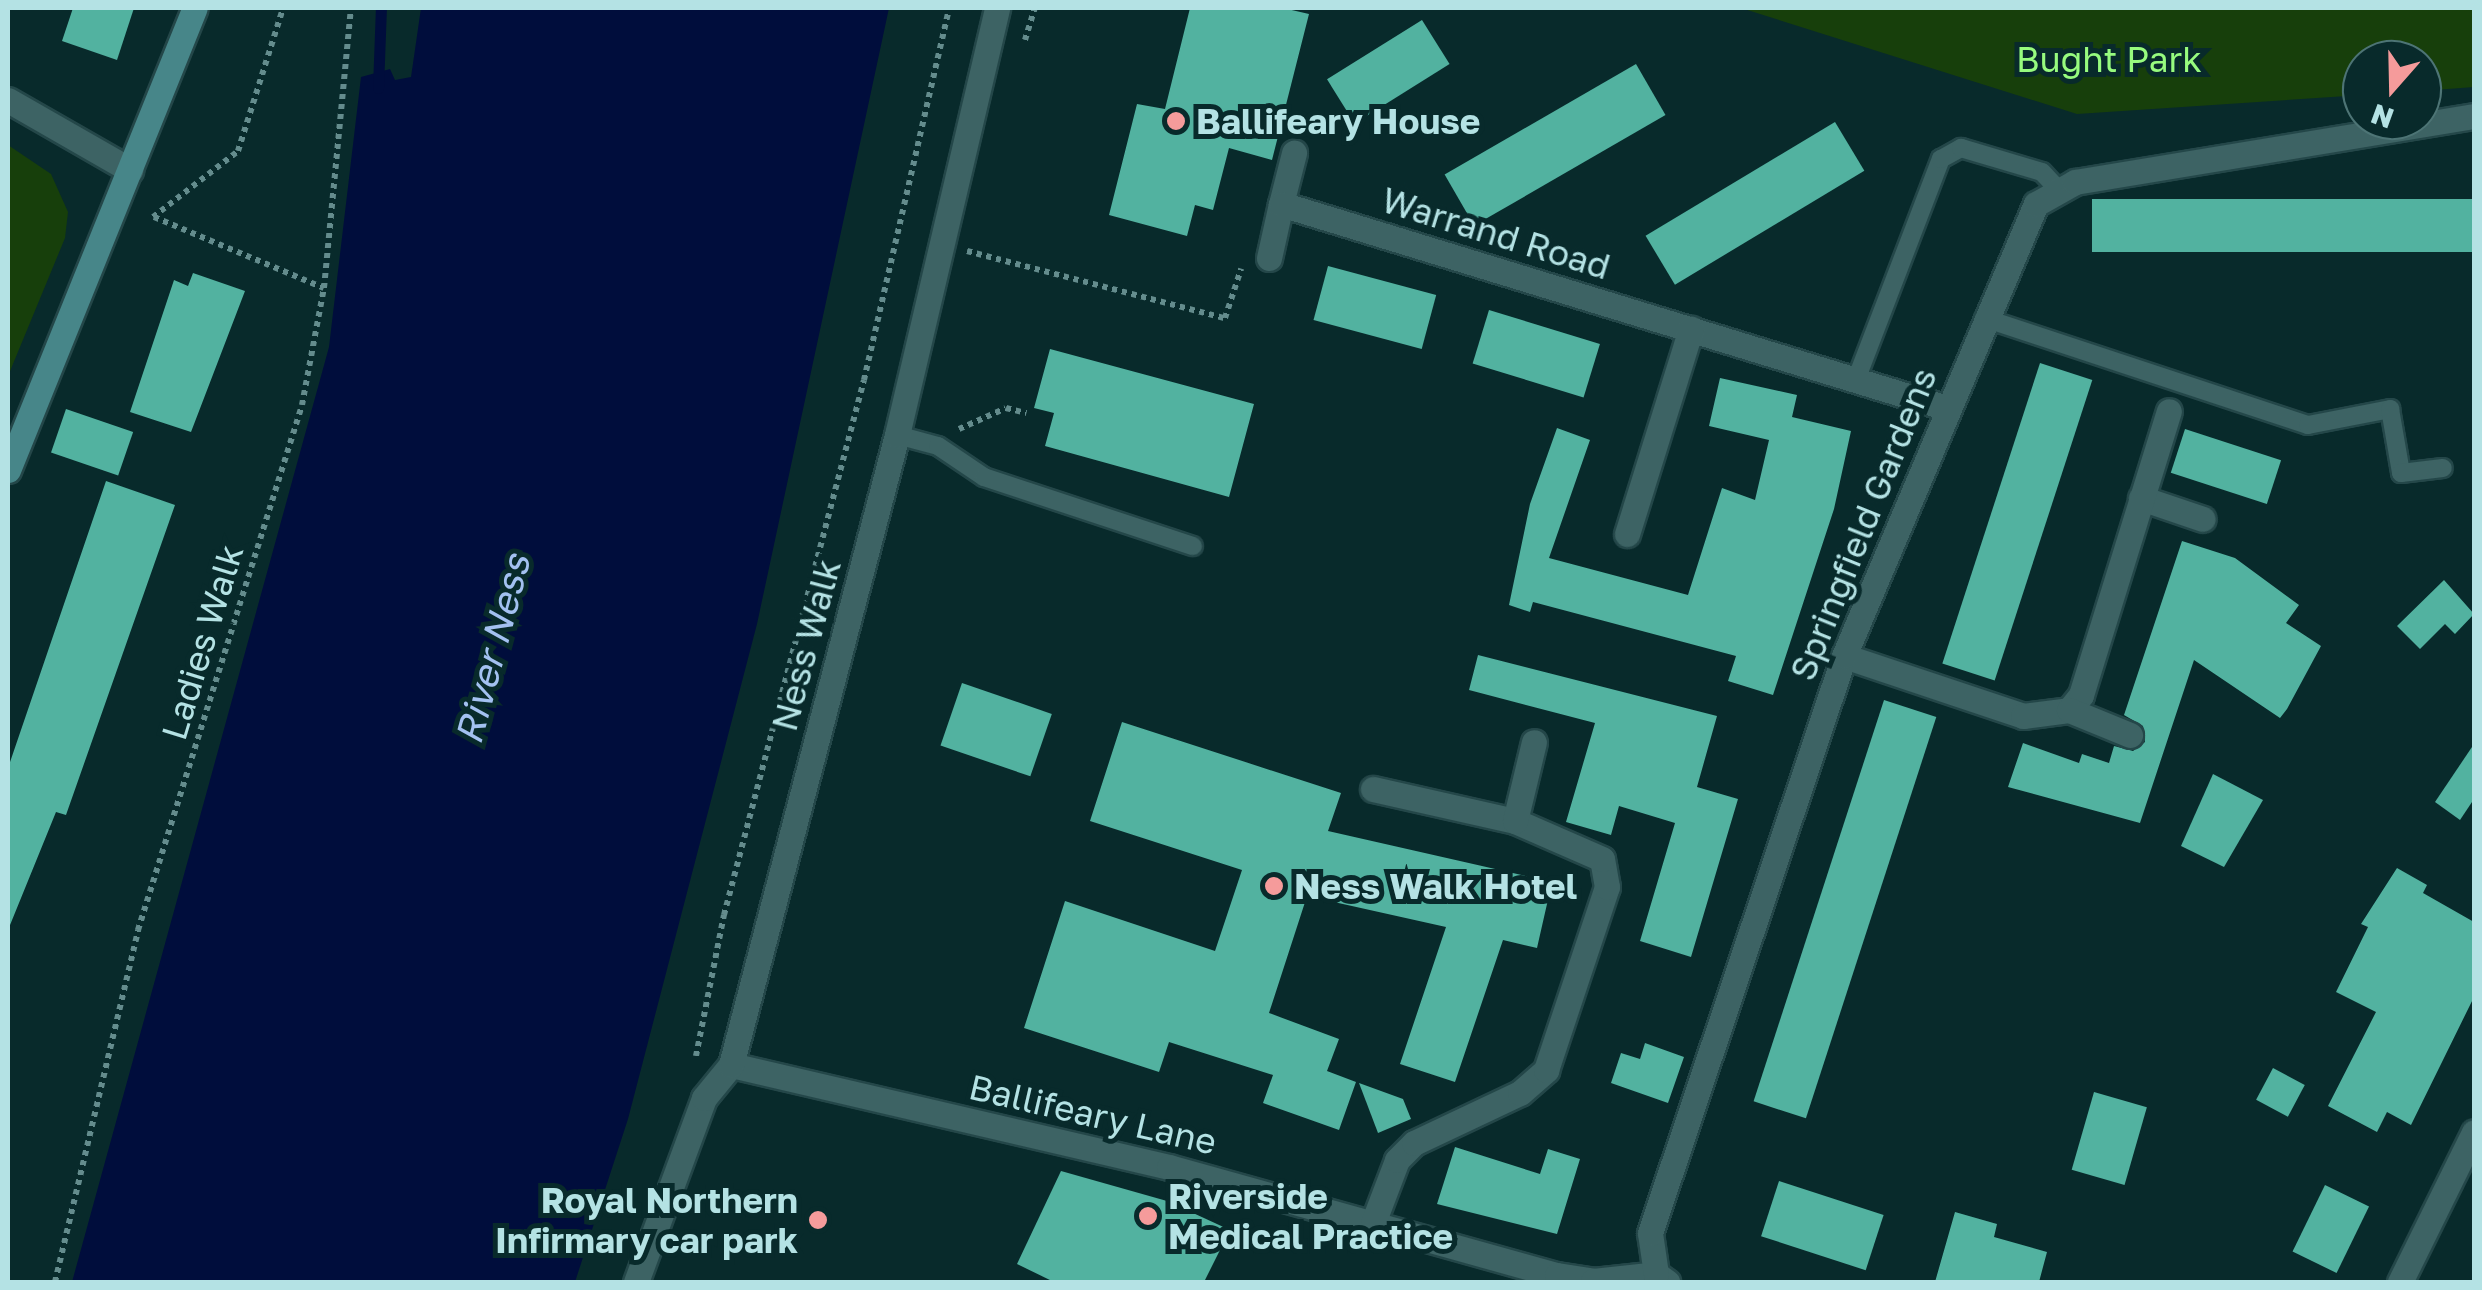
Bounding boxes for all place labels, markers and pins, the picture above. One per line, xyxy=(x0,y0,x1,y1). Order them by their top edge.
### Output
place label: Ballifeary House xyxy=(1196,100,1481,142)
marker: Ballifeary House xyxy=(1165,110,1187,132)
place label: Ness Walk Hotel xyxy=(1294,865,1577,907)
marker: Ness Walk Hotel xyxy=(1263,875,1285,897)
place label: Riverside Medical Practice xyxy=(1168,1175,1453,1257)
place label: Royal Northern Infirmary car park xyxy=(495,1179,798,1261)
marker: Riverside Medical Practice xyxy=(1137,1205,1159,1227)
marker: Royal Northern Infirmary car park xyxy=(807,1209,829,1231)

